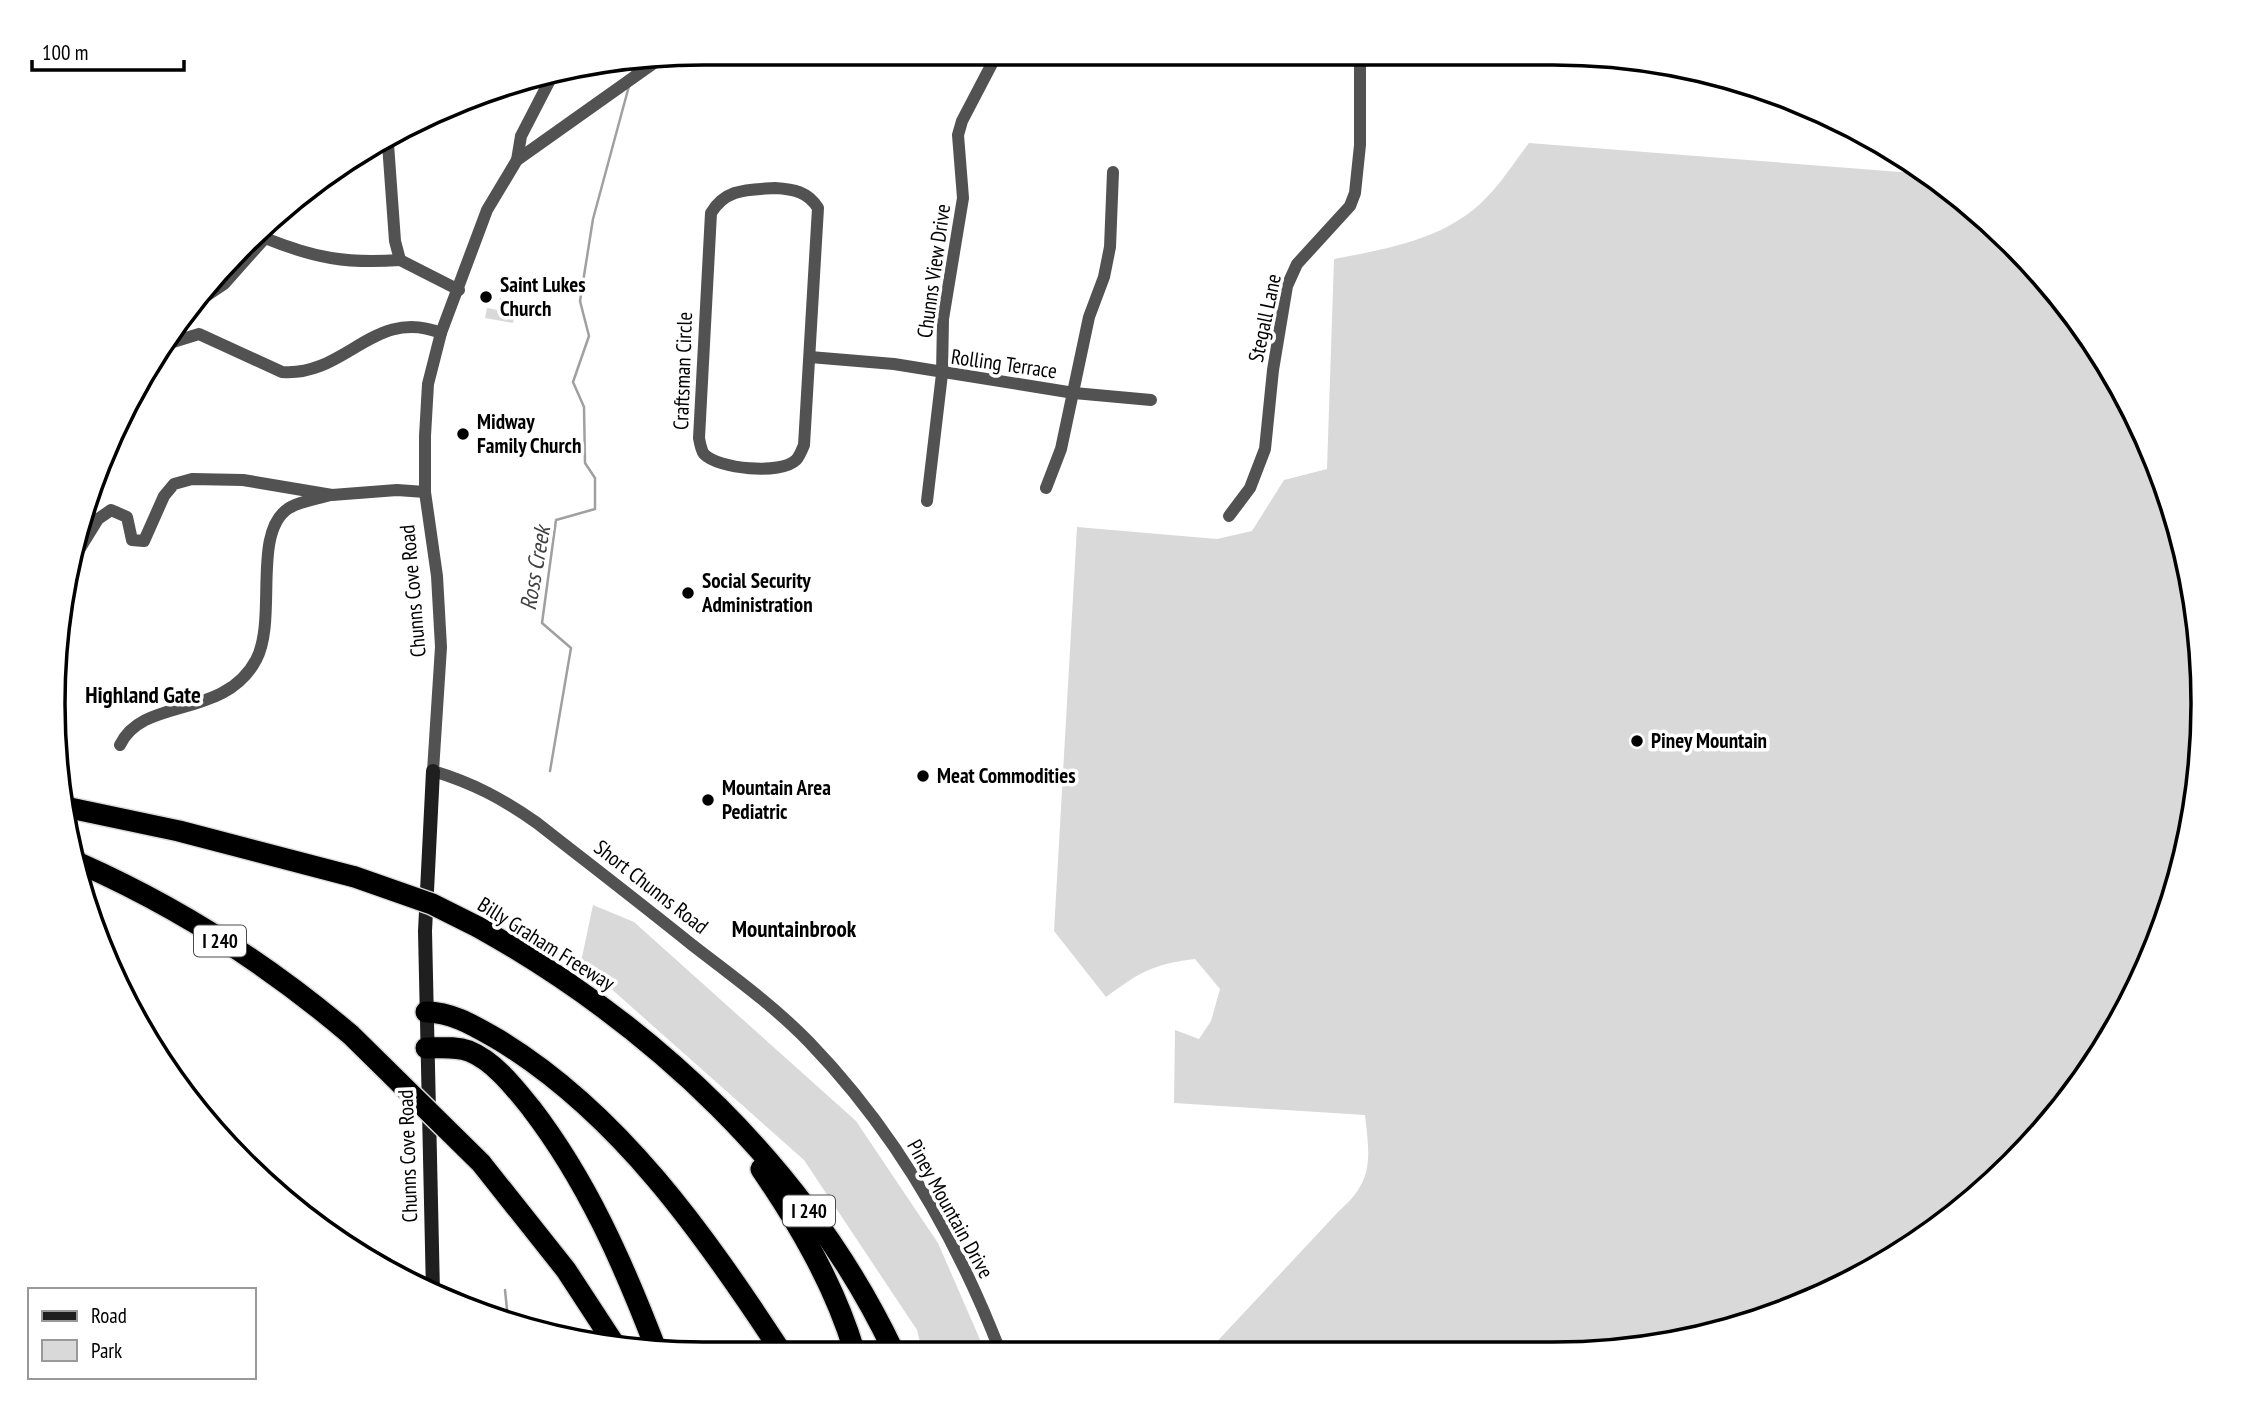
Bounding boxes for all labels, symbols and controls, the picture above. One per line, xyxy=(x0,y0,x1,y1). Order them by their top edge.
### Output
scale bar xyxy=(32,28,184,72)
text: 100 m xyxy=(42,39,88,66)
street label: Chunns View Drive xyxy=(911,202,956,340)
place label: Saint Lukes Church xyxy=(500,271,586,322)
street label: Stegall Lane xyxy=(1242,271,1287,364)
marker: Saint Lukes Church xyxy=(478,289,494,305)
street label: Craftsman Circle xyxy=(667,311,698,431)
street label: Rolling Terrace xyxy=(949,343,1059,384)
place label: Midway Family Church xyxy=(477,408,581,459)
marker: Midway Family Church xyxy=(455,426,471,442)
water label: Ross Creek xyxy=(513,521,557,612)
street label: Chunns Cove Road xyxy=(393,524,432,658)
place label: Social Security Administration xyxy=(701,567,813,618)
marker: Social Security Administration xyxy=(680,585,696,601)
district label: Highland Gate xyxy=(85,680,201,709)
place label: Piney Mountain xyxy=(1651,727,1767,754)
marker: Piney Mountain xyxy=(1629,733,1645,749)
place label: Meat Commodities xyxy=(937,762,1076,789)
marker: Meat Commodities xyxy=(915,768,931,784)
place label: Mountain Area Pediatric xyxy=(722,774,831,825)
marker: Mountain Area Pediatric xyxy=(700,792,716,808)
street label: Short Chunns Road xyxy=(589,834,714,940)
street label: Billy Graham Freeway xyxy=(473,891,620,997)
district label: Mountainbrook xyxy=(732,914,857,943)
road number: I 240 xyxy=(194,925,246,956)
street label: Chunns Cove Road xyxy=(392,1089,423,1223)
street label: Piney Mountain Drive xyxy=(901,1135,1000,1283)
road number: I 240 xyxy=(783,1196,835,1226)
legend xyxy=(28,1288,256,1379)
text: Road xyxy=(91,1302,127,1329)
text: Park xyxy=(91,1337,122,1364)

